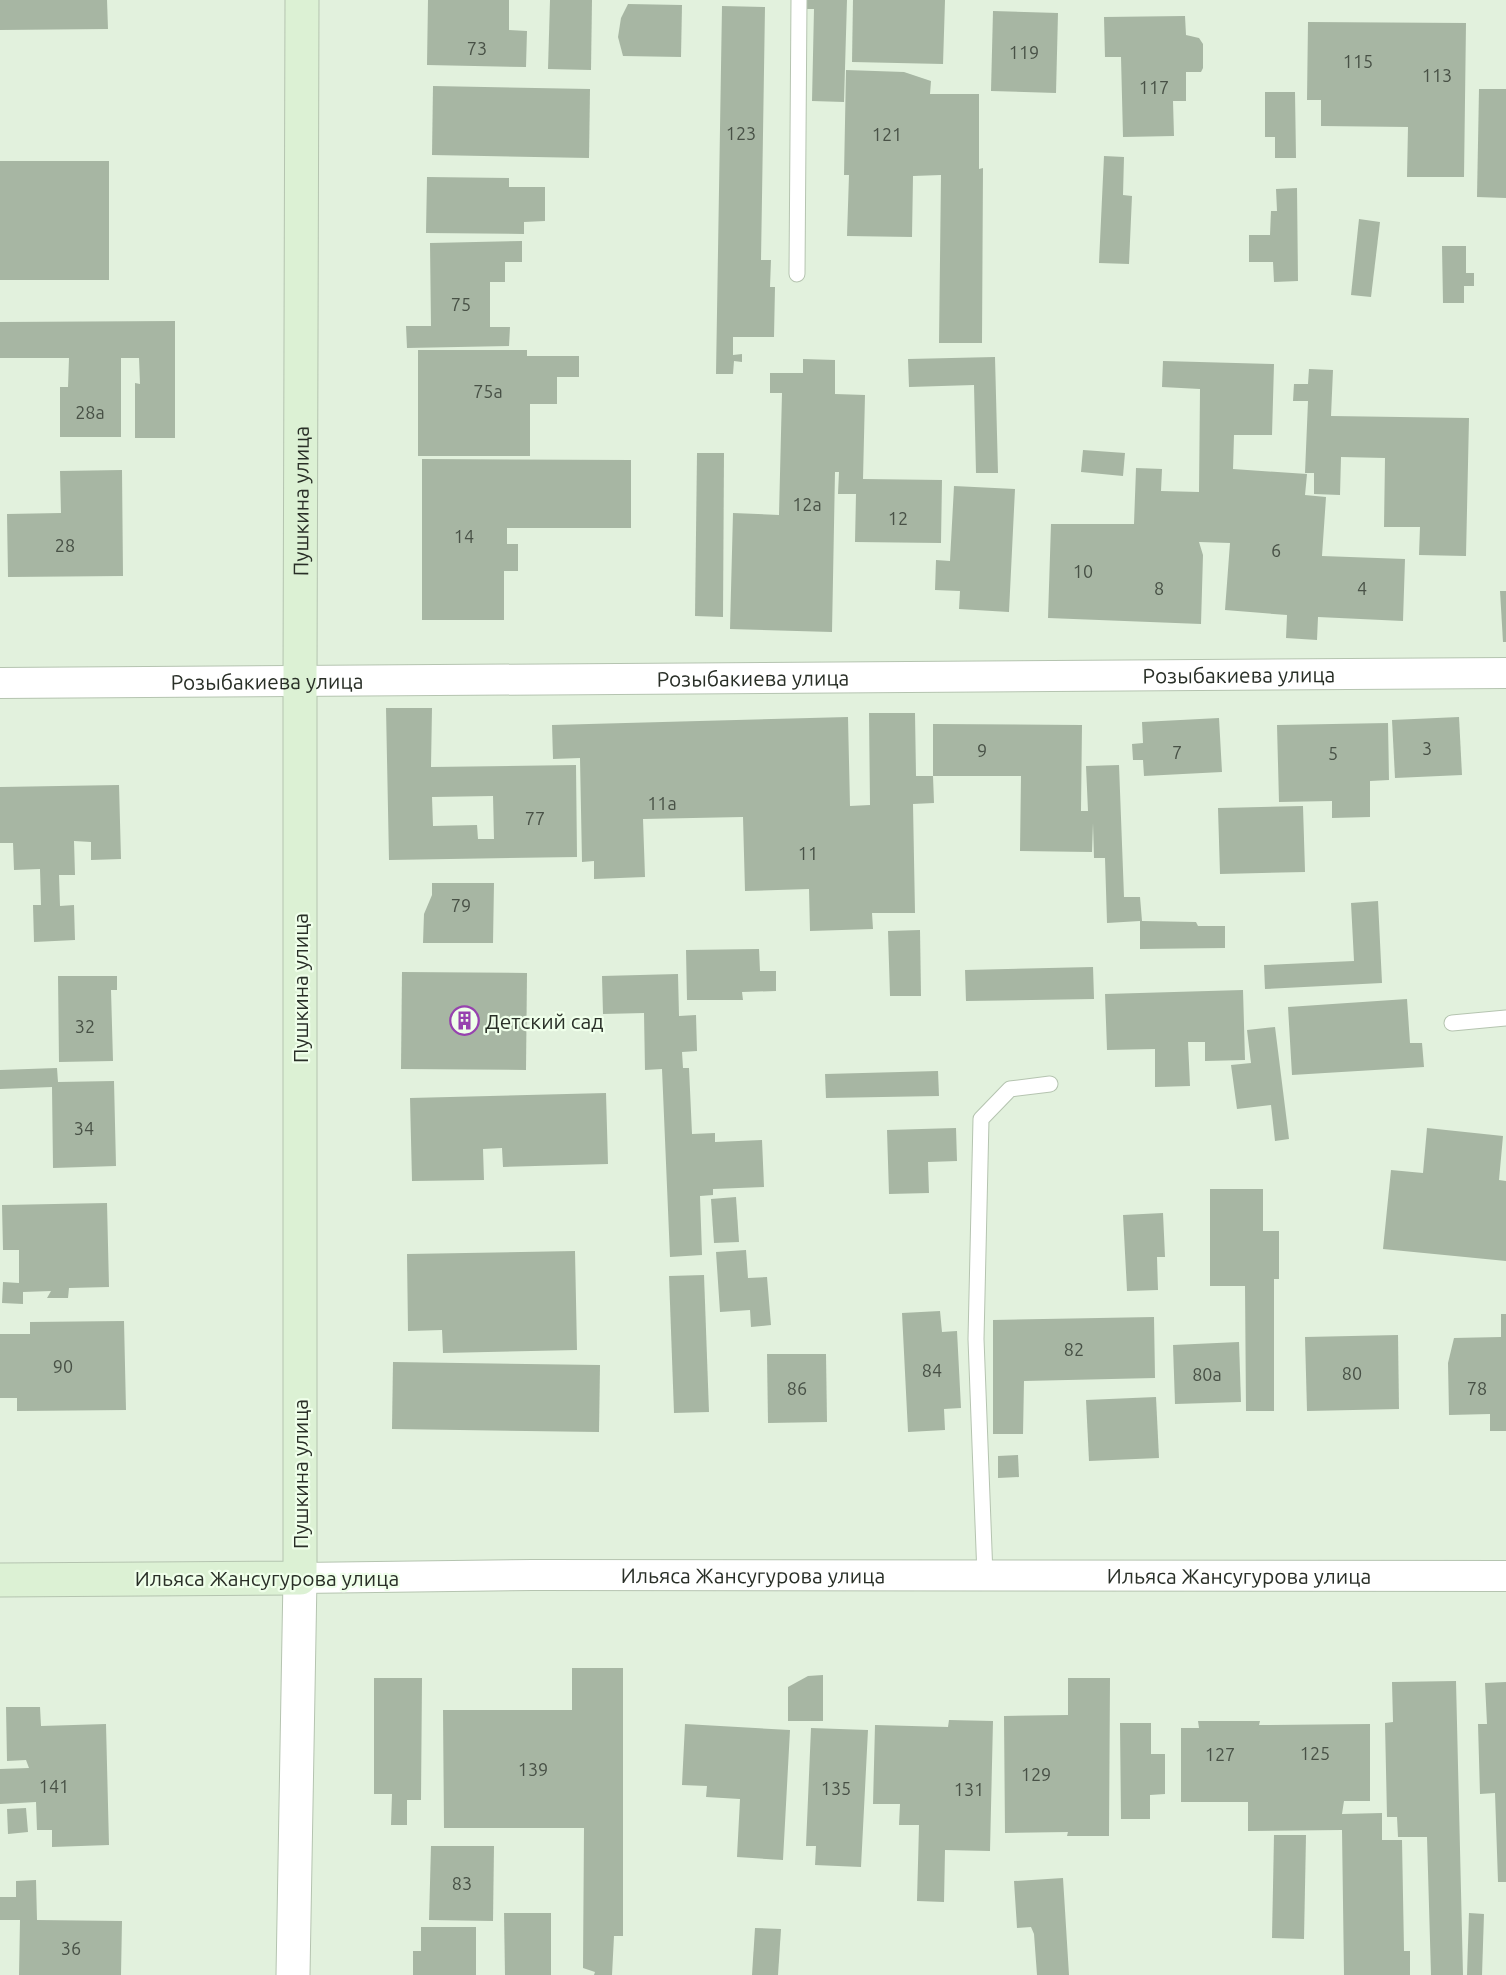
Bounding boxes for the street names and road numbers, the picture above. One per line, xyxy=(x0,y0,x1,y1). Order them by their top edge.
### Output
street label: Пушкина улица xyxy=(288,426,313,576)
street label: Розыбакиева улица xyxy=(1142,662,1335,687)
street label: Розыбакиева улица xyxy=(657,665,849,691)
street label: Розыбакиева улица xyxy=(171,669,363,694)
street label: Пушкина улица xyxy=(288,913,312,1063)
street label: Пушкина улица xyxy=(288,1399,312,1549)
street label: Ильяса Жансугурова улица xyxy=(621,1563,885,1587)
street label: Ильяса Жансугурова улица xyxy=(1107,1564,1371,1588)
street label: Ильяса Жансугурова улица xyxy=(135,1566,399,1590)

